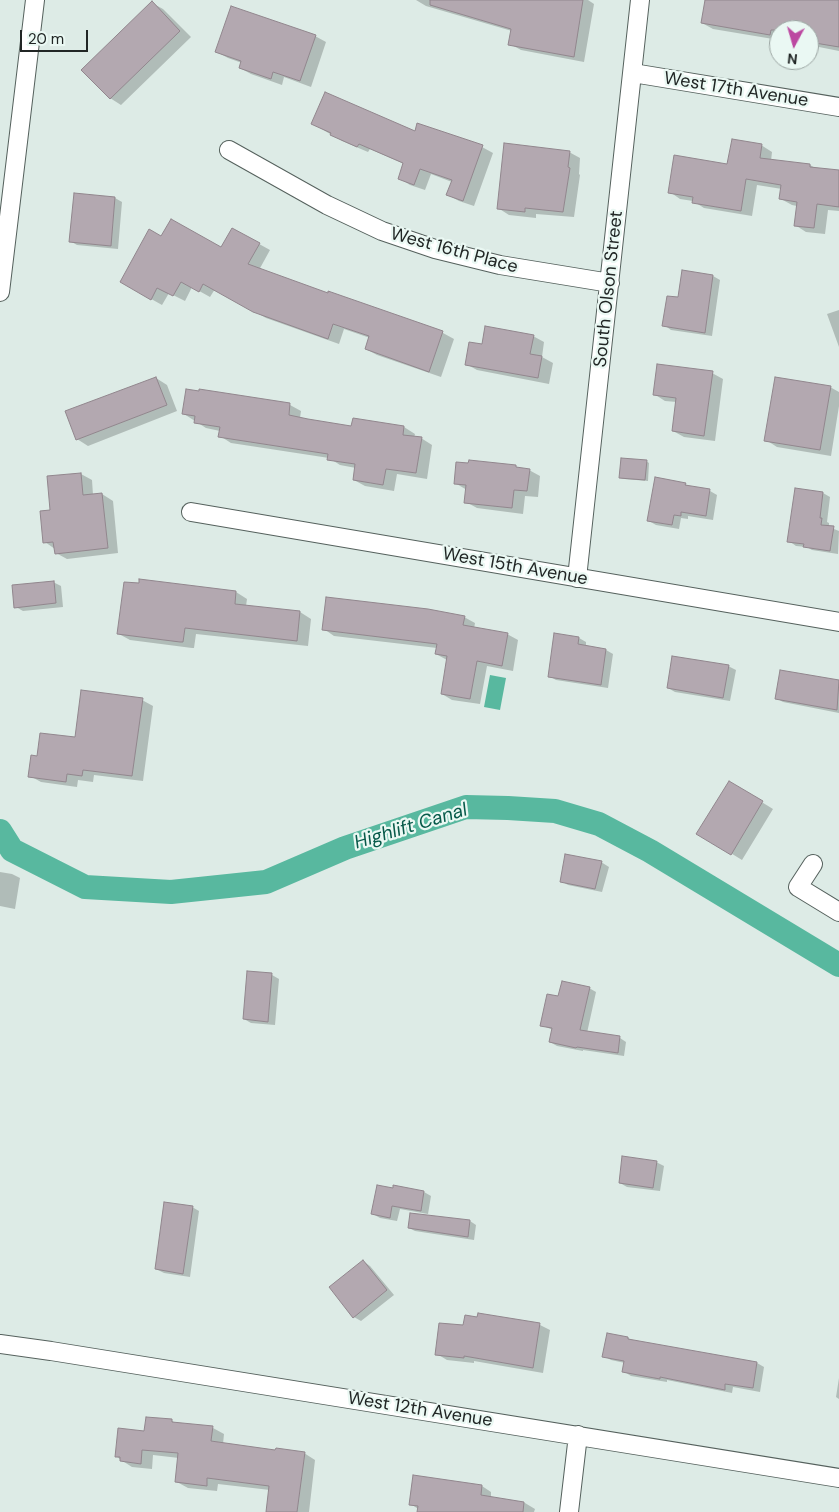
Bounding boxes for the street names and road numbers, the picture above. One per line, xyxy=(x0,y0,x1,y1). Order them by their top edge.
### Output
street label: West 17th Avenue xyxy=(662,68,810,112)
street label: South Olson Street xyxy=(590,210,628,368)
street label: West 16th Place xyxy=(388,224,520,278)
street label: West 15th Avenue xyxy=(441,544,589,590)
street label: West 12th Avenue xyxy=(346,1388,494,1432)

